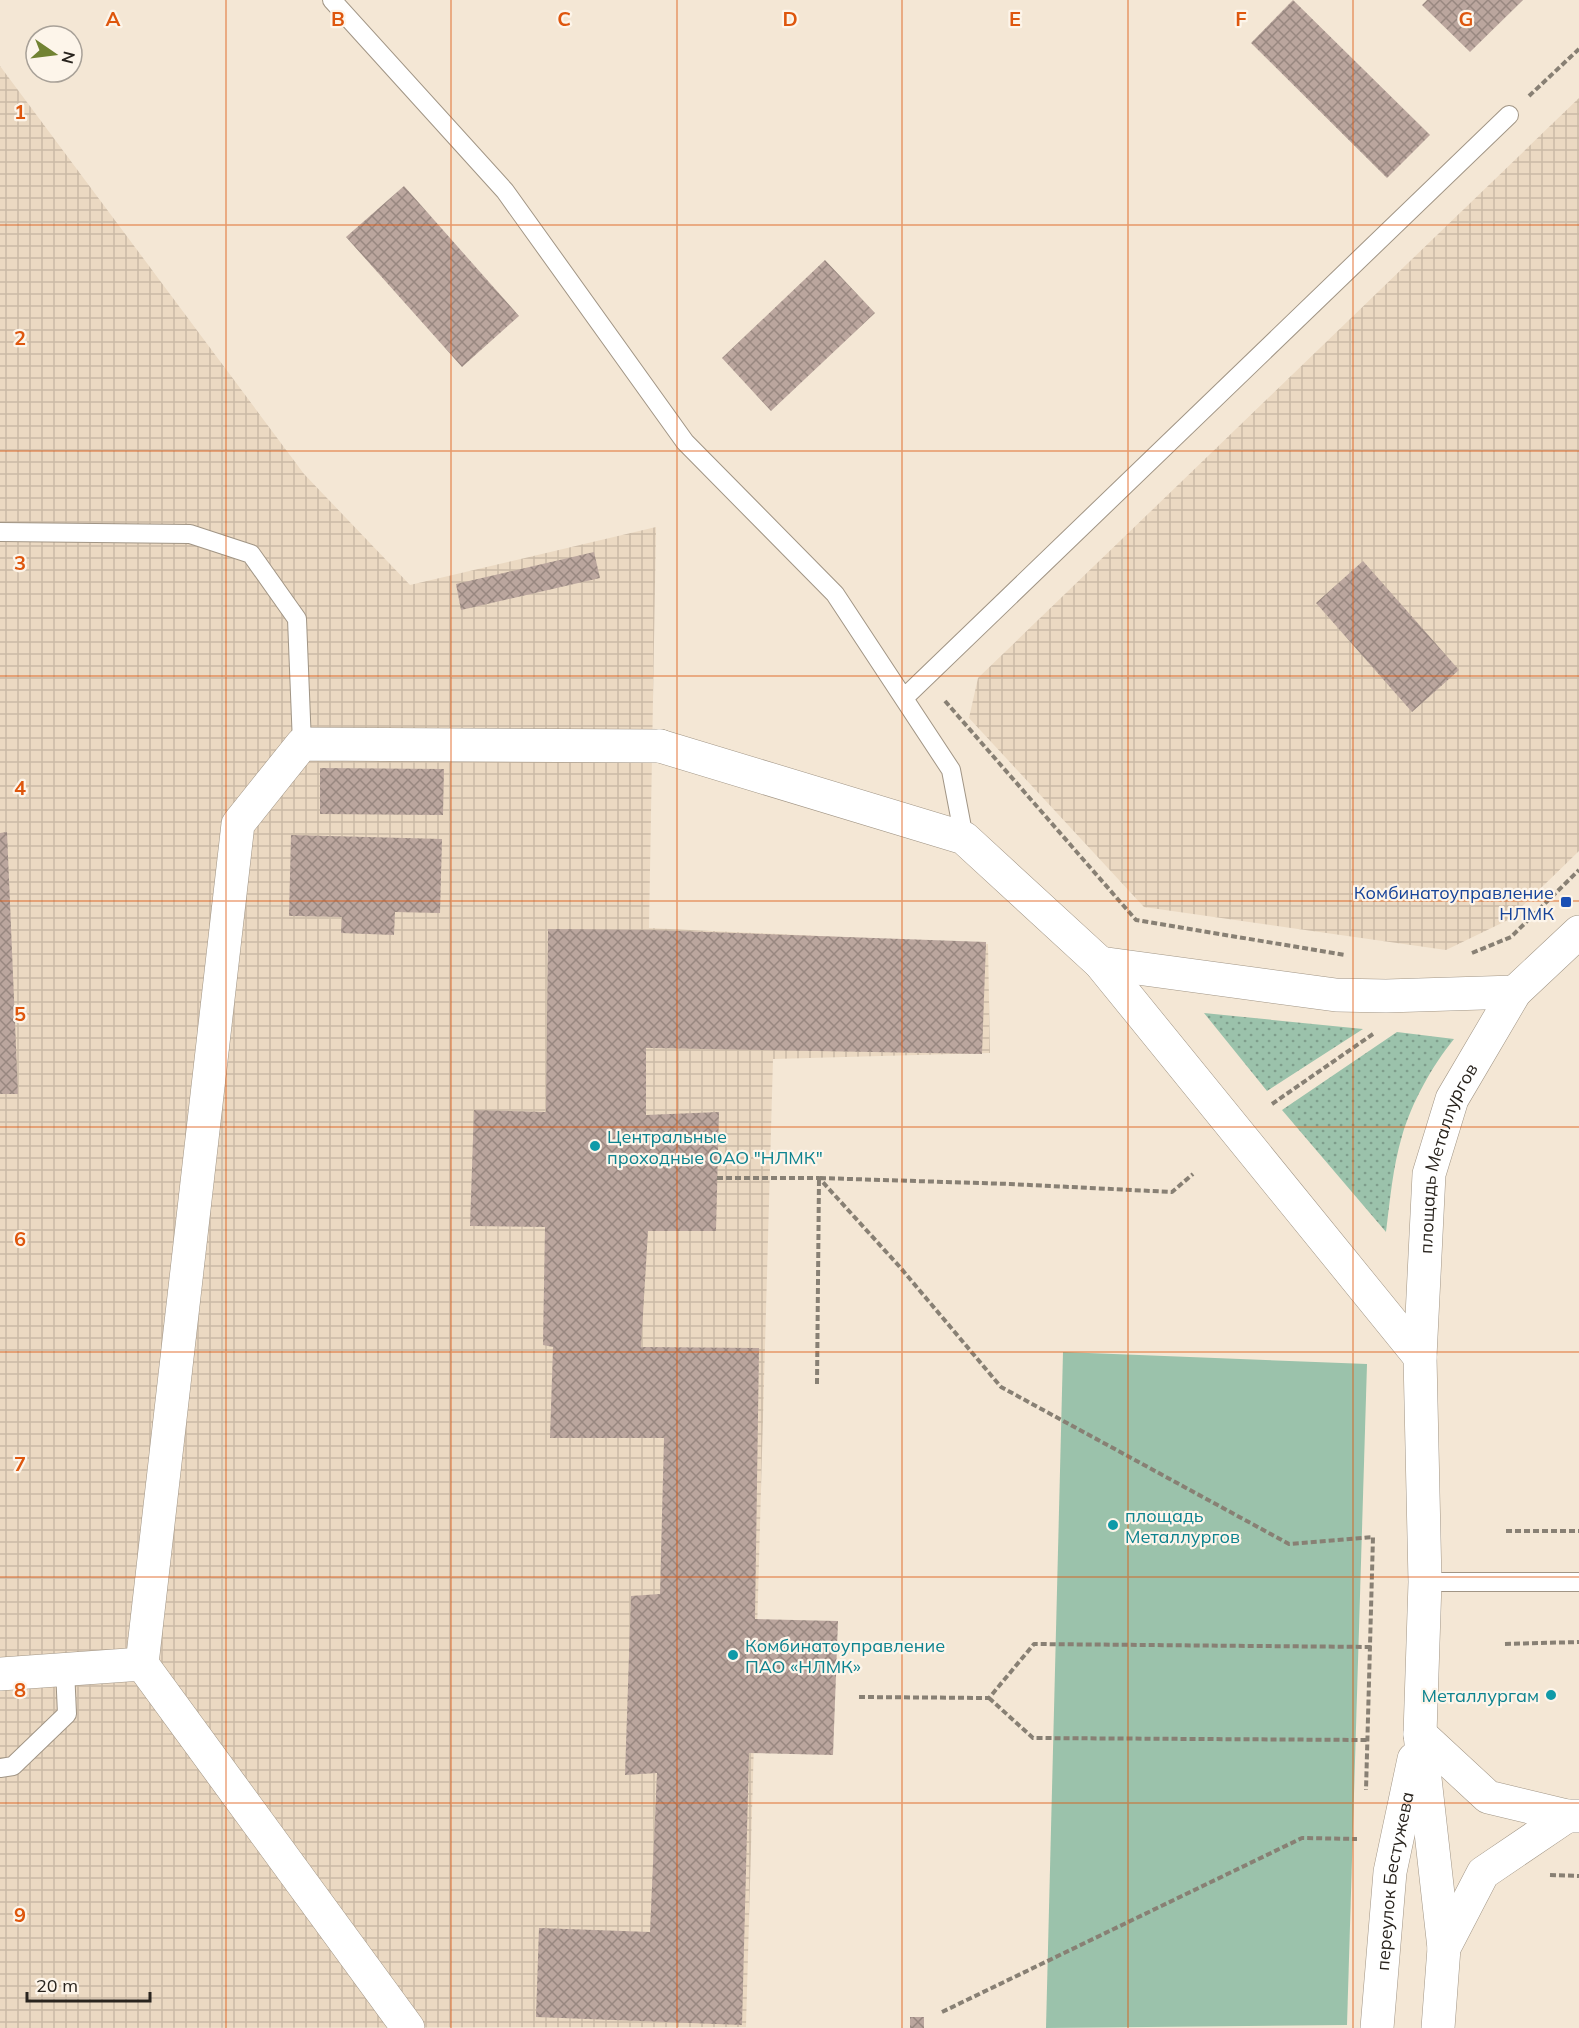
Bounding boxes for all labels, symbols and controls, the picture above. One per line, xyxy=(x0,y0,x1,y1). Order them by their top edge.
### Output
text: A xyxy=(106,6,121,31)
text: B xyxy=(331,6,345,31)
text: C xyxy=(557,6,571,31)
text: D xyxy=(782,6,798,31)
text: E xyxy=(1009,6,1021,31)
text: F xyxy=(1235,6,1247,31)
text: G xyxy=(1459,6,1473,31)
north arrow xyxy=(24,24,84,84)
text: N xyxy=(57,49,80,66)
text: 1 xyxy=(14,99,26,124)
text: 2 xyxy=(14,325,26,350)
text: 3 xyxy=(14,550,26,575)
text: 4 xyxy=(14,775,26,800)
place label: Комбинатоуправление НЛМК xyxy=(1354,881,1554,925)
marker: Комбинатоуправление НЛМК xyxy=(1559,895,1573,909)
text: 5 xyxy=(14,1001,26,1026)
street label: площадь Металлургов xyxy=(1414,1059,1482,1254)
place label: Центральные проходные ОАО "НЛМК" xyxy=(607,1125,823,1169)
marker: Центральные проходные ОАО "НЛМК" xyxy=(588,1139,602,1153)
text: 6 xyxy=(14,1226,26,1251)
text: 7 xyxy=(14,1451,26,1476)
place label: площадь Металлургов xyxy=(1125,1504,1240,1548)
marker: площадь Металлургов xyxy=(1106,1518,1120,1532)
place label: Комбинатоуправление ПАО «НЛМК» xyxy=(745,1634,945,1678)
marker: Комбинатоуправление ПАО «НЛМК» xyxy=(726,1648,740,1662)
text: 8 xyxy=(14,1677,26,1702)
place label: Металлургам xyxy=(1421,1684,1539,1707)
marker: Металлургам xyxy=(1544,1688,1558,1702)
street label: переулок Бестужева xyxy=(1370,1789,1418,1972)
text: 9 xyxy=(14,1902,26,1927)
scale bar xyxy=(27,1965,150,2003)
text: 20 m xyxy=(36,1974,78,1997)

